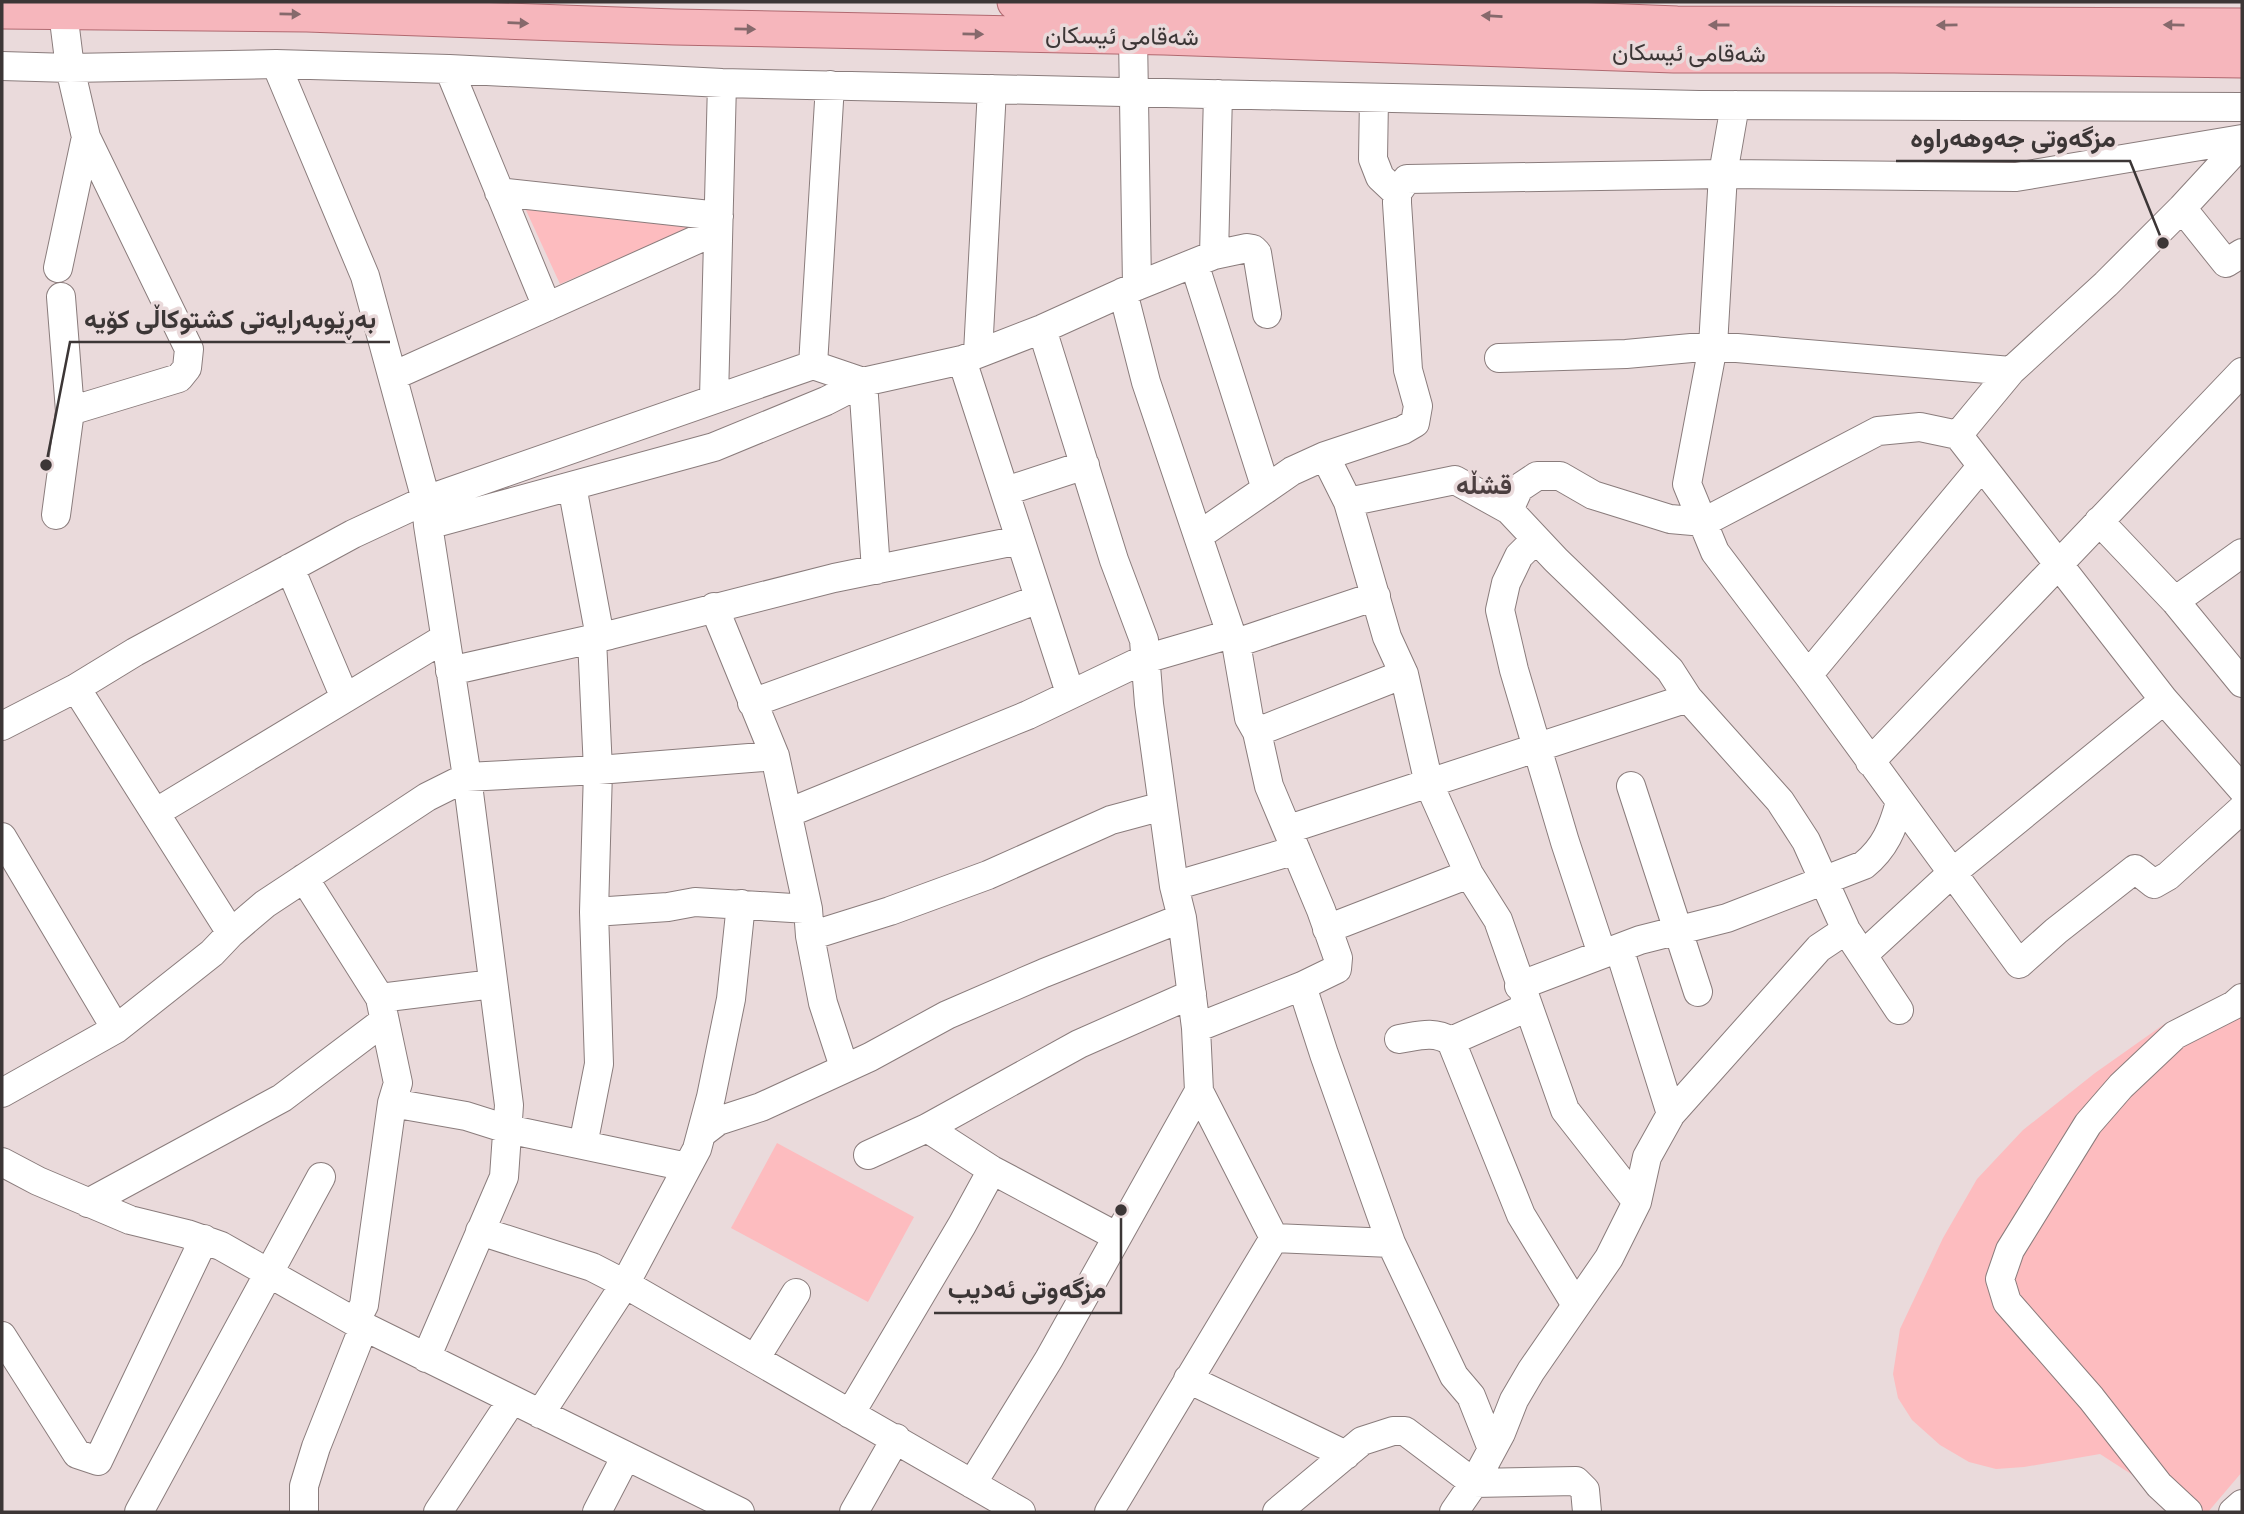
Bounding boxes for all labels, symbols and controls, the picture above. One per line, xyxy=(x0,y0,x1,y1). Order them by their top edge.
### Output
one-way arrow xyxy=(280,8,302,20)
one-way arrow xyxy=(1481,10,1503,21)
street label: شەقامی ئیسکان xyxy=(1045,16,1199,54)
one-way arrow xyxy=(507,17,529,29)
one-way arrow xyxy=(1708,19,1730,30)
one-way arrow xyxy=(1935,19,1957,31)
one-way arrow xyxy=(2163,19,2185,31)
one-way arrow xyxy=(734,23,756,35)
one-way arrow xyxy=(962,28,984,39)
street label: شەقامی ئیسکان xyxy=(1612,33,1766,71)
callout: مزگه‌وتی جه‌وهه‌راوه xyxy=(1896,114,2130,161)
text: مزگه‌وتی جه‌وهه‌راوه xyxy=(1910,118,2116,157)
callout: بەڕێوبەرایەتی کشتوکاڵی کۆیە xyxy=(70,295,390,342)
text: بەڕێوبەرایەتی کشتوکاڵی کۆیە xyxy=(84,299,376,340)
district label: قشڵه‌ xyxy=(1456,465,1512,504)
callout: مزگەوتی ئەدیب xyxy=(934,1266,1121,1313)
text: مزگەوتی ئەدیب xyxy=(948,1269,1106,1308)

